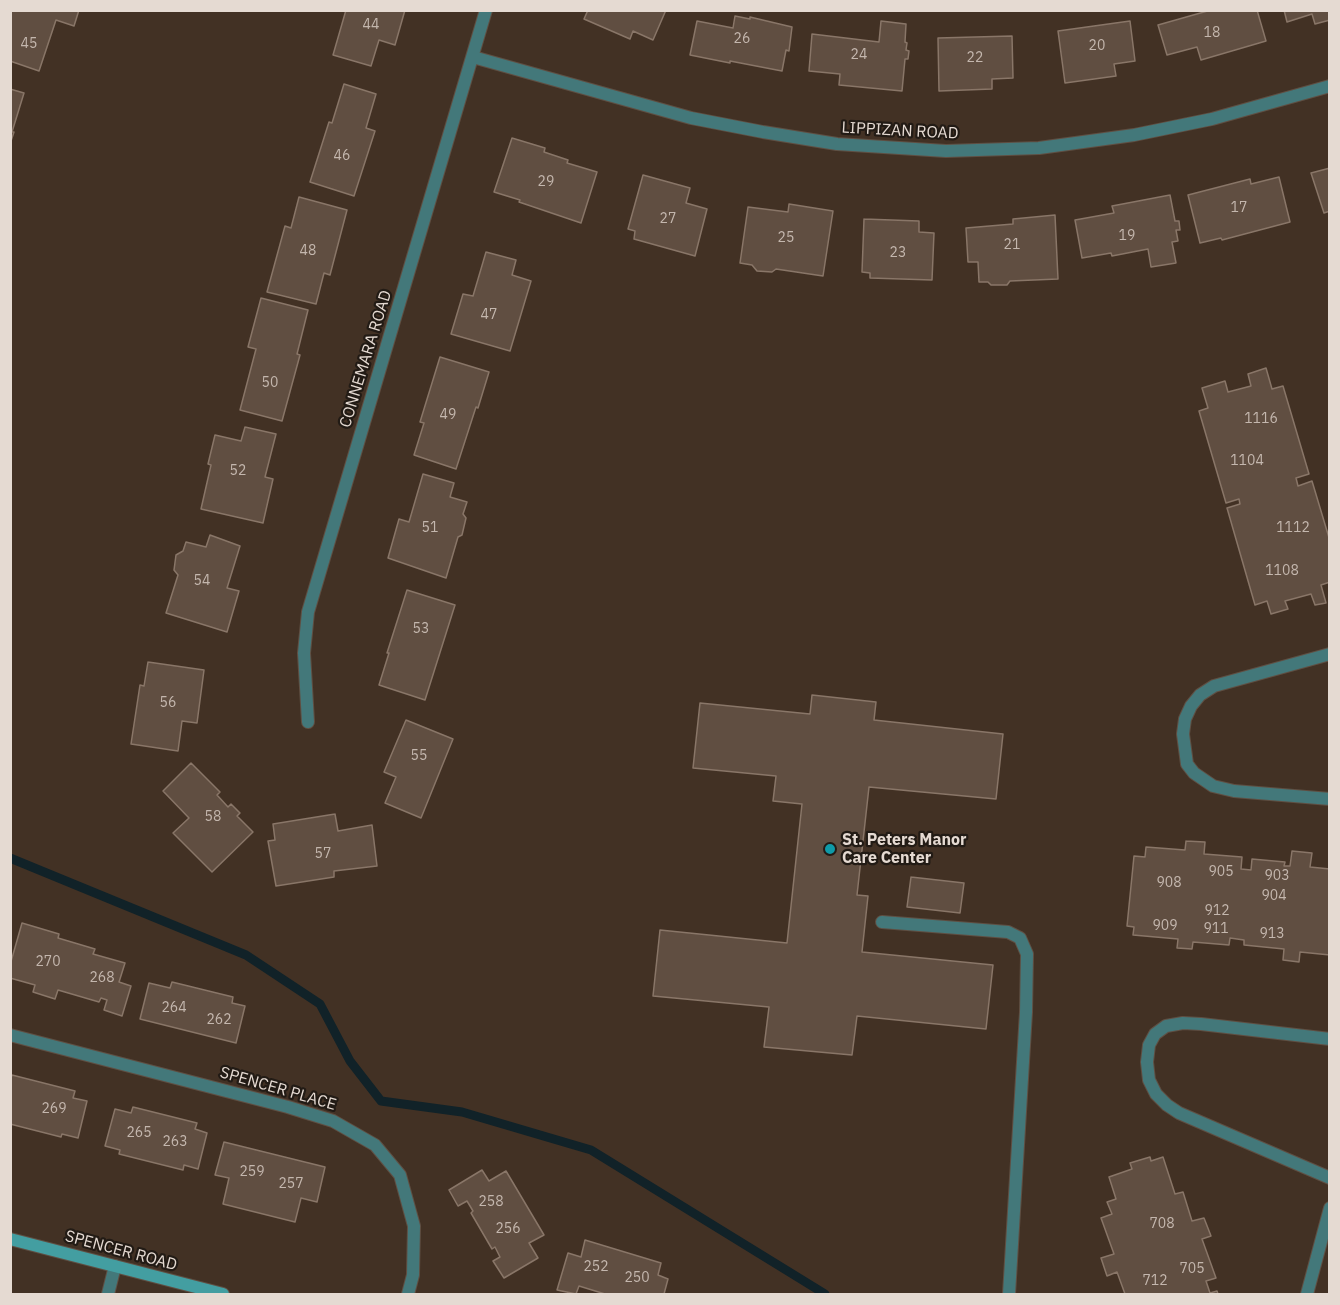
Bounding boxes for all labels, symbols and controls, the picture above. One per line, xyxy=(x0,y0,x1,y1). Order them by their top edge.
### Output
house number: 44 xyxy=(363,17,379,33)
house number: 18 xyxy=(1204,25,1220,41)
house number: 26 xyxy=(734,31,750,47)
house number: 45 xyxy=(21,36,37,52)
house number: 20 xyxy=(1089,38,1105,54)
house number: 24 xyxy=(851,47,867,63)
house number: 22 xyxy=(967,50,983,66)
street label: LIPPIZAN ROAD xyxy=(841,118,959,144)
house number: 46 xyxy=(334,148,350,164)
house number: 29 xyxy=(538,174,554,190)
house number: 17 xyxy=(1231,200,1247,216)
house number: 27 xyxy=(660,211,676,227)
house number: 19 xyxy=(1119,228,1135,244)
house number: 25 xyxy=(778,230,794,246)
house number: 21 xyxy=(1004,237,1020,253)
house number: 48 xyxy=(300,243,316,259)
house number: 23 xyxy=(890,245,906,261)
street label: CONNEMARA ROAD xyxy=(336,288,396,430)
house number: 47 xyxy=(481,307,497,323)
house number: 50 xyxy=(262,375,278,391)
house number: 49 xyxy=(440,407,456,423)
house number: 1116 xyxy=(1244,411,1278,427)
house number: 1104 xyxy=(1230,453,1264,469)
house number: 52 xyxy=(230,463,246,479)
house number: 51 xyxy=(422,520,438,536)
house number: 1112 xyxy=(1276,520,1310,536)
house number: 1108 xyxy=(1265,563,1299,579)
house number: 54 xyxy=(194,573,210,589)
house number: 53 xyxy=(413,621,429,637)
house number: 56 xyxy=(160,695,176,711)
house number: 55 xyxy=(411,748,427,764)
house number: 58 xyxy=(205,809,221,825)
place label: St. Peters Manor Care Center xyxy=(842,830,967,868)
marker: St. Peters Manor Care Center xyxy=(823,842,837,856)
house number: 57 xyxy=(315,846,331,862)
house number: 905 xyxy=(1208,864,1234,880)
house number: 903 xyxy=(1264,868,1290,884)
house number: 908 xyxy=(1156,875,1182,891)
house number: 904 xyxy=(1261,888,1287,904)
house number: 912 xyxy=(1204,903,1230,919)
house number: 909 xyxy=(1152,918,1178,934)
house number: 911 xyxy=(1203,921,1229,937)
house number: 913 xyxy=(1259,926,1285,942)
house number: 270 xyxy=(35,954,61,970)
house number: 268 xyxy=(89,970,115,986)
house number: 264 xyxy=(161,1000,187,1016)
house number: 262 xyxy=(206,1012,232,1028)
street label: SPENCER PLACE xyxy=(218,1063,338,1115)
house number: 269 xyxy=(41,1101,67,1117)
house number: 265 xyxy=(126,1125,152,1141)
house number: 263 xyxy=(162,1134,188,1150)
house number: 259 xyxy=(239,1164,265,1180)
house number: 257 xyxy=(278,1176,304,1192)
house number: 258 xyxy=(478,1194,504,1210)
house number: 708 xyxy=(1149,1216,1175,1232)
house number: 256 xyxy=(495,1221,521,1237)
street label: SPENCER ROAD xyxy=(63,1227,179,1275)
house number: 252 xyxy=(583,1259,609,1275)
house number: 705 xyxy=(1179,1261,1205,1277)
house number: 250 xyxy=(624,1270,650,1286)
house number: 712 xyxy=(1142,1273,1168,1289)

